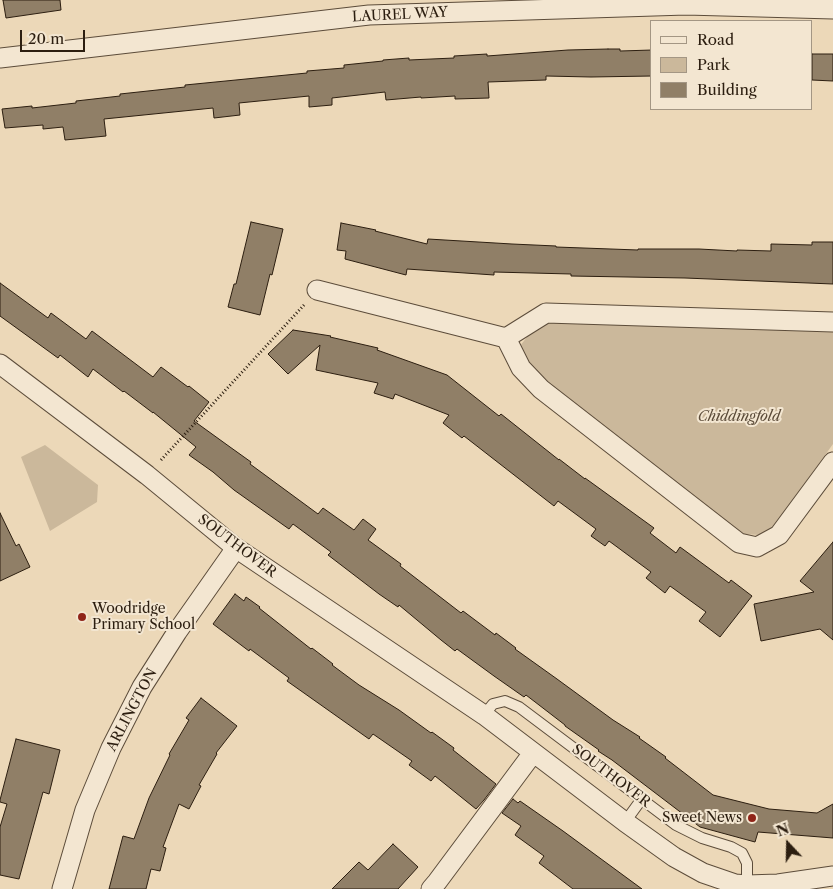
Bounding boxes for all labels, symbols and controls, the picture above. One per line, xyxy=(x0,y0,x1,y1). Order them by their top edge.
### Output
street label: LAUREL WAY xyxy=(352,4,448,26)
scale bar xyxy=(22,20,88,52)
legend xyxy=(650,20,813,110)
text: 20 m xyxy=(28,29,64,48)
text: Road xyxy=(697,30,734,49)
text: Park xyxy=(697,55,730,74)
text: Building xyxy=(697,80,757,99)
park label: Chiddingfold xyxy=(698,409,780,425)
street label: SOUTHOVER xyxy=(194,511,280,581)
place label: Woodridge Primary School xyxy=(92,601,195,634)
marker: Woodridge Primary School xyxy=(76,611,88,623)
street label: ARLINGTON xyxy=(103,666,161,754)
street label: SOUTHOVER xyxy=(568,741,654,811)
place label: Sweet News xyxy=(662,810,742,826)
marker: Sweet News xyxy=(746,812,758,824)
north arrow xyxy=(763,819,813,869)
text: N xyxy=(774,819,792,841)

